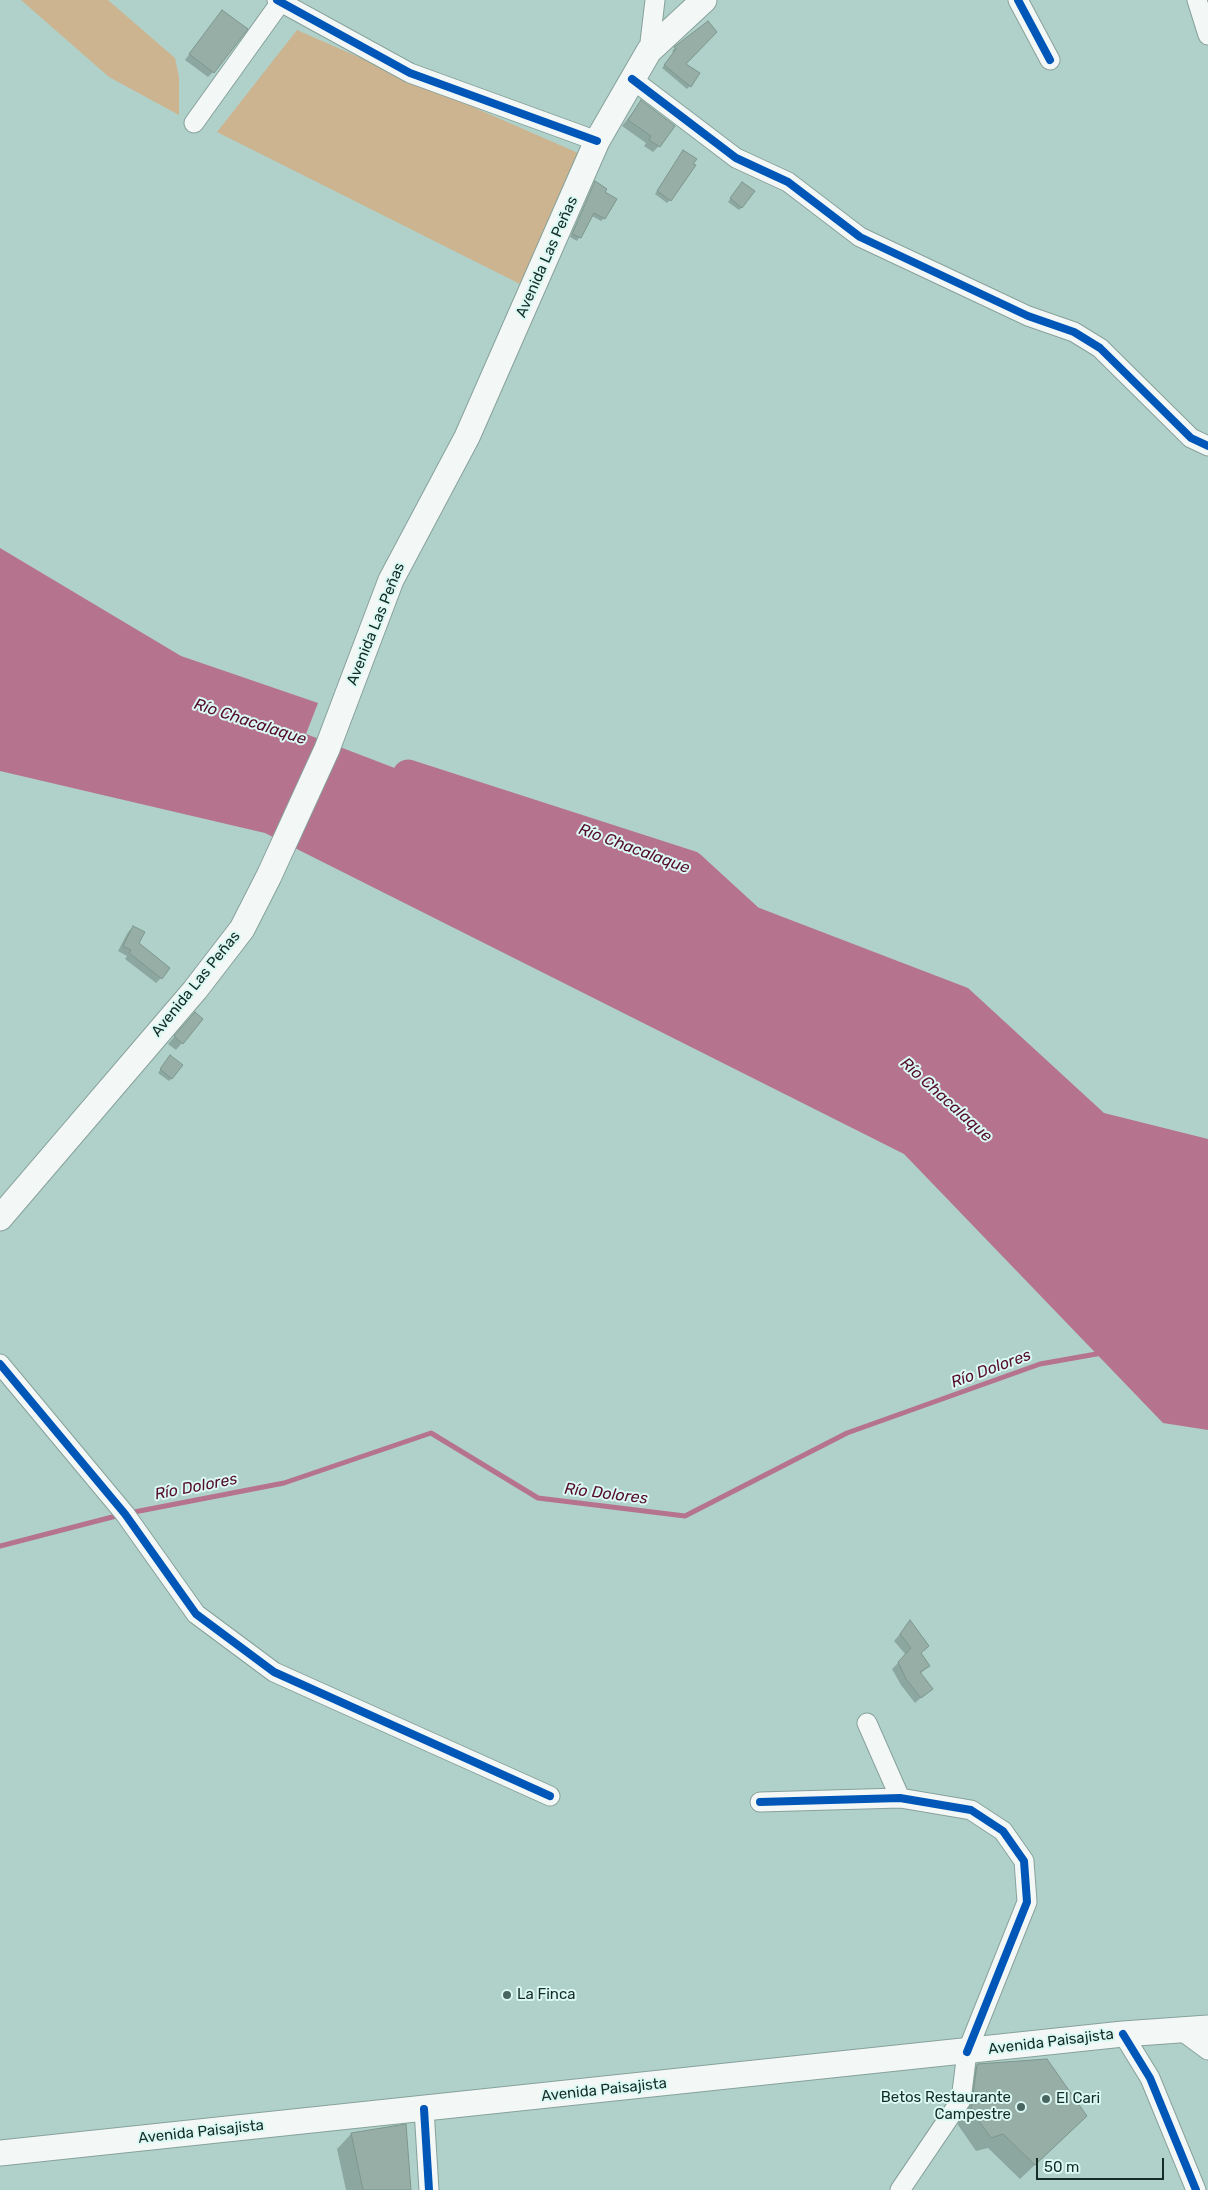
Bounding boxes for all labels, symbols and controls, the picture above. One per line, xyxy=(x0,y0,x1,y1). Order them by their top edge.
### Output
street label: Avenida Las Peñas xyxy=(512,194,582,320)
street label: Avenida Las Peñas xyxy=(343,560,409,688)
water label: Río Chacalaque xyxy=(191,695,309,749)
water label: Río Chacalaque xyxy=(576,820,692,878)
street label: Avenida Las Peñas xyxy=(148,928,244,1040)
water label: Río Chacalaque xyxy=(896,1054,996,1146)
water label: Río Dolores xyxy=(948,1346,1034,1392)
water label: Río Dolores xyxy=(153,1470,239,1504)
water label: Río Dolores xyxy=(563,1479,649,1509)
place label: La Finca xyxy=(517,1986,575,2004)
marker: La Finca xyxy=(501,1989,513,2001)
street label: Avenida Paisajista xyxy=(987,2025,1115,2059)
street label: Avenida Paisajista xyxy=(540,2074,668,2106)
place label: Betos Restaurante Campestre xyxy=(881,2089,1011,2124)
place label: El Cari xyxy=(1056,2090,1100,2108)
marker: El Cari xyxy=(1040,2093,1052,2105)
marker: Betos Restaurante Campestre xyxy=(1015,2101,1027,2113)
street label: Avenida Paisajista xyxy=(137,2116,265,2148)
scale bar xyxy=(1038,2148,1166,2180)
text: 50 m xyxy=(1044,2158,1079,2176)

